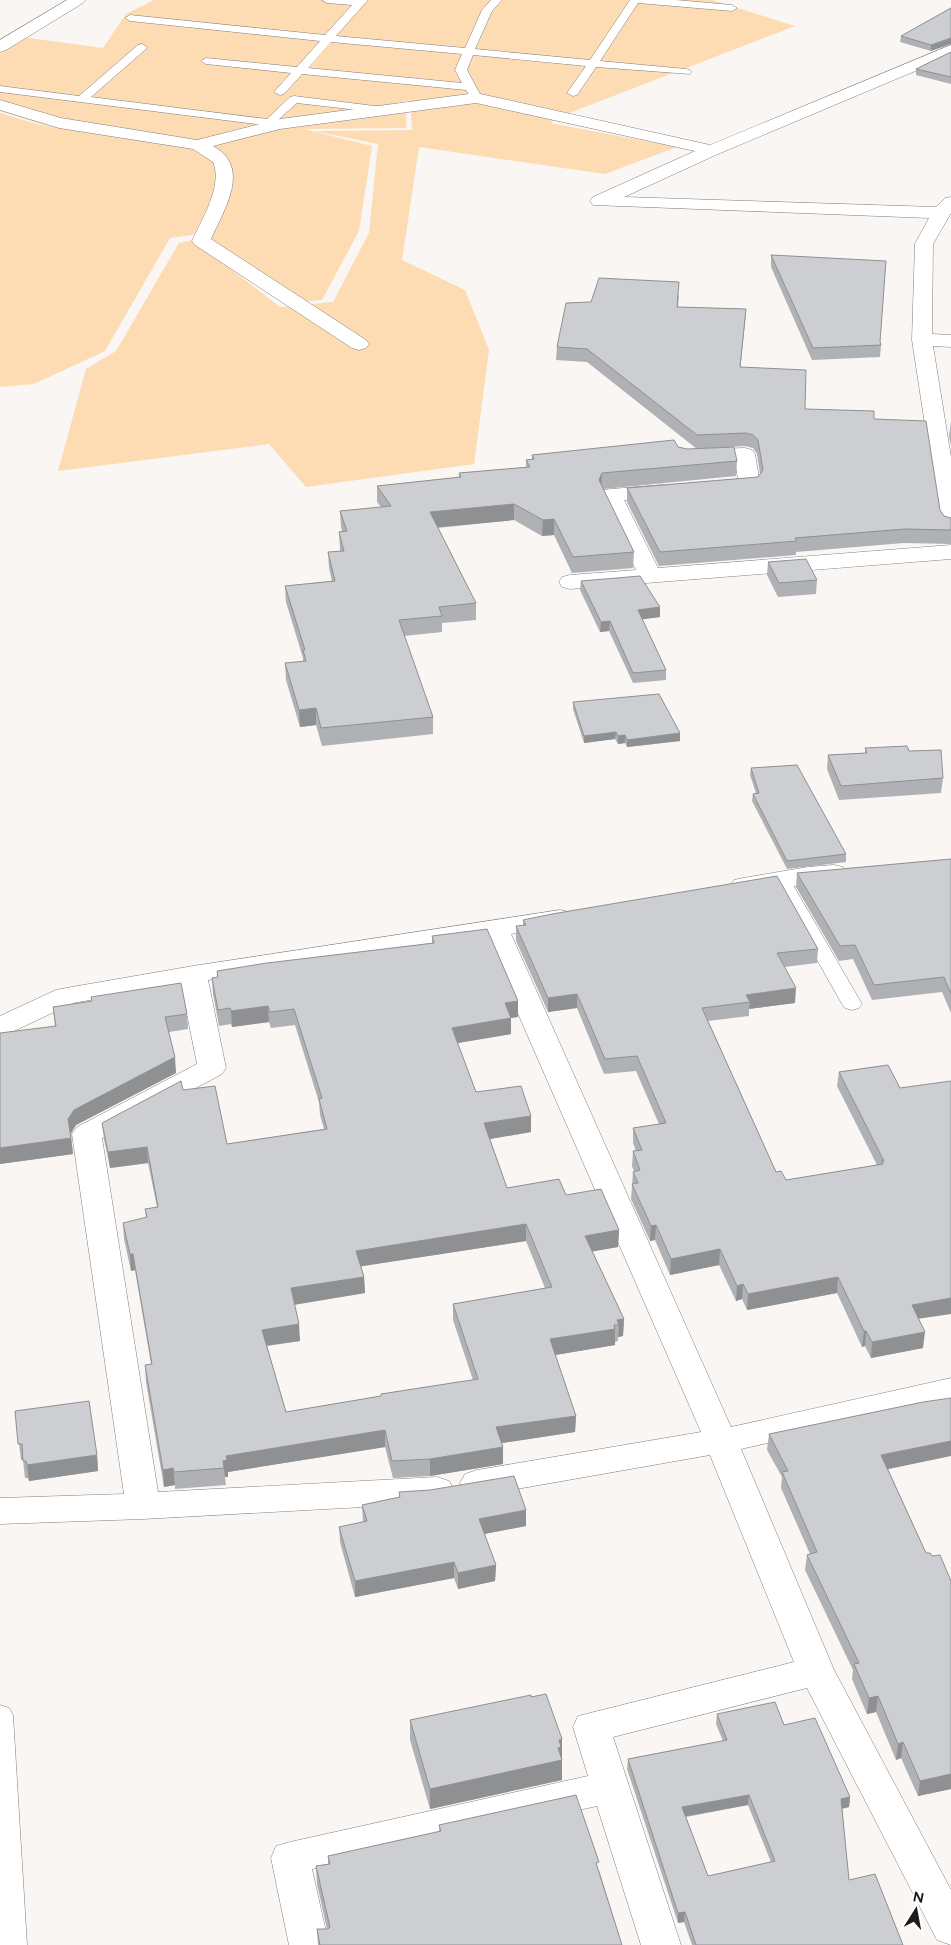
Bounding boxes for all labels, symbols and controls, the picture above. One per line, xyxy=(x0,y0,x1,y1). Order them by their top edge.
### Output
north arrow xyxy=(891,1885,941,1935)
text: N xyxy=(911,1888,925,1907)

